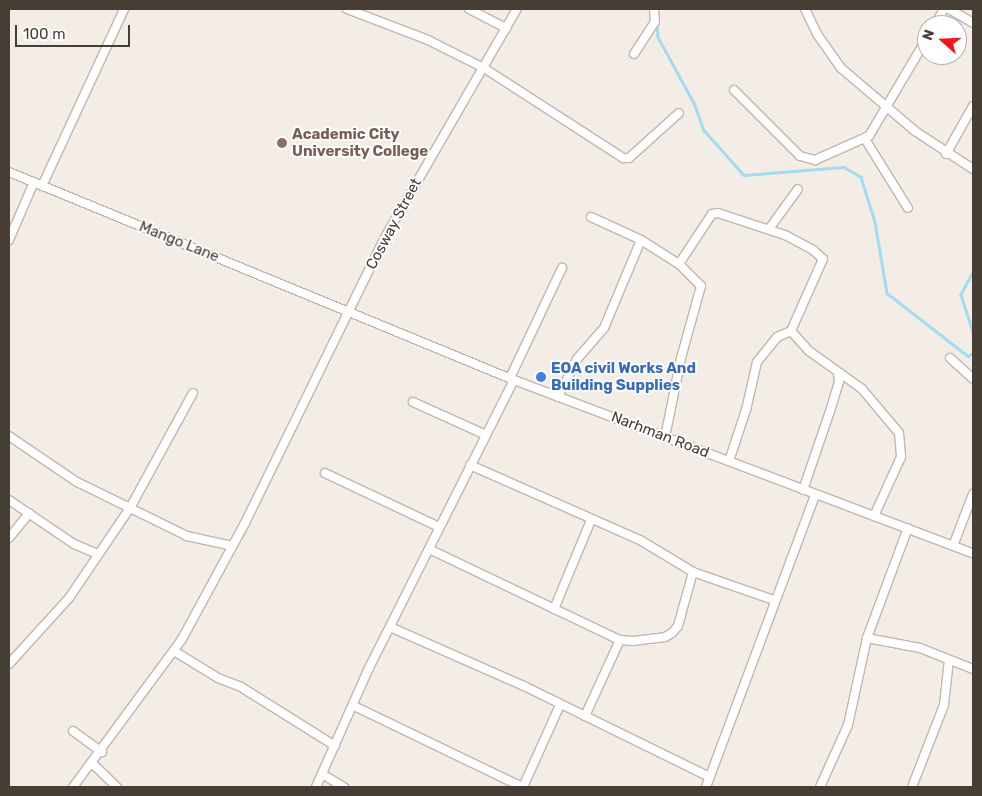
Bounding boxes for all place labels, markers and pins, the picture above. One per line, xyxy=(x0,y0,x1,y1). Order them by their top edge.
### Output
place label: Academic City University College xyxy=(292,125,429,160)
marker: Academic City University College xyxy=(276,137,288,149)
place label: EOA civil Works And Building Supplies xyxy=(551,359,697,394)
marker: EOA civil Works And Building Supplies xyxy=(535,371,547,383)

